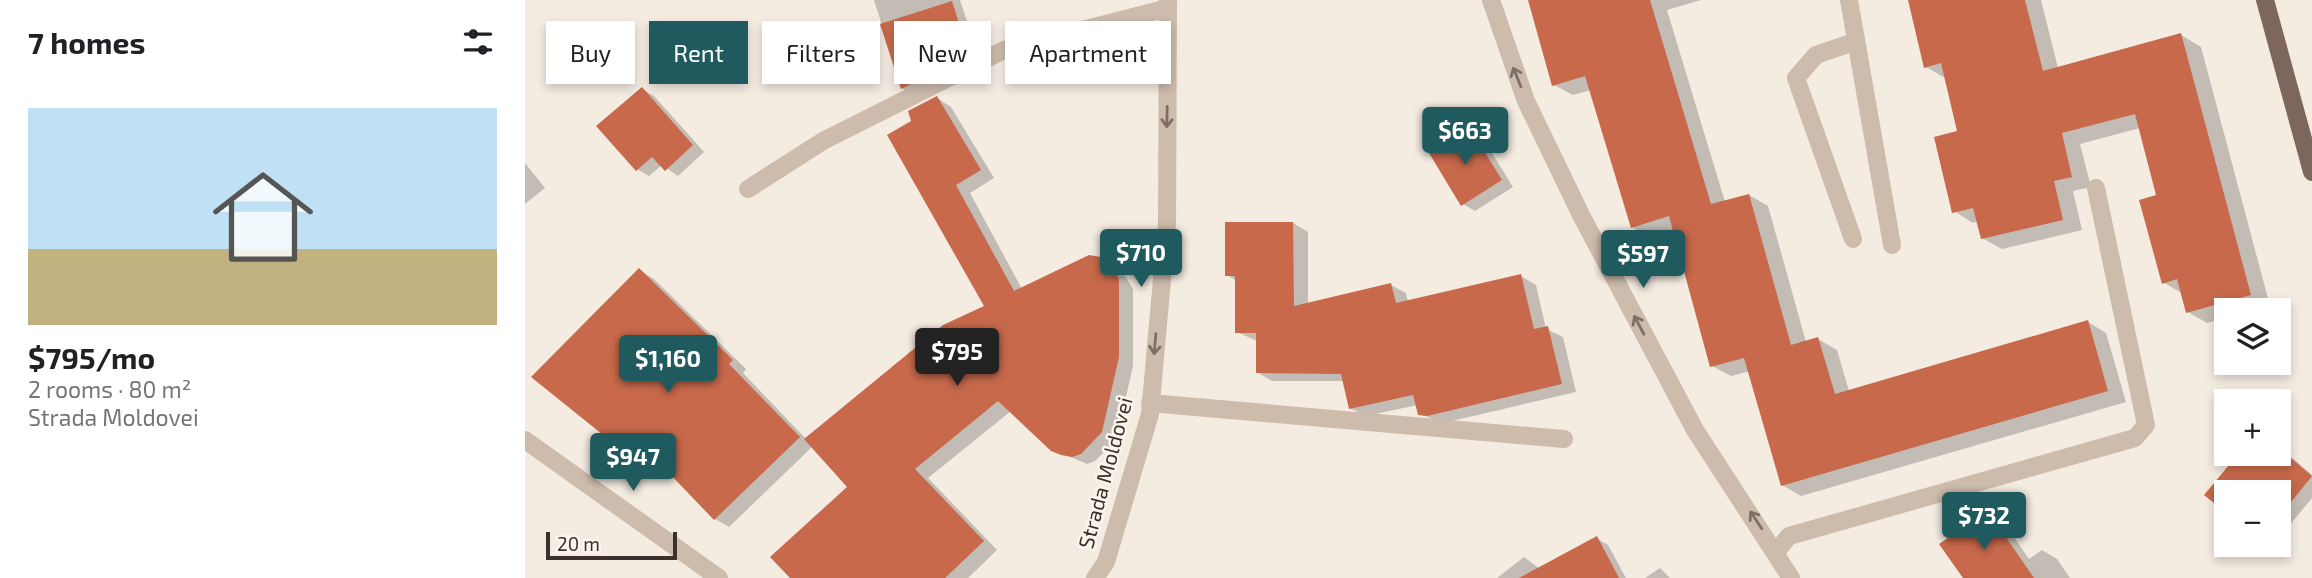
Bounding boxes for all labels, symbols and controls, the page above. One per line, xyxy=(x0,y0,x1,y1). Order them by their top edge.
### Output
chip: Buy xyxy=(546,21,635,84)
chip: Rent xyxy=(649,21,748,84)
chip: Filters xyxy=(762,21,880,84)
chip: New xyxy=(894,21,991,84)
chip: Apartment xyxy=(1005,21,1171,84)
icon: filters xyxy=(459,23,497,61)
text: 7 homes xyxy=(28,24,145,60)
one-way arrow xyxy=(1509,67,1522,89)
one-way arrow xyxy=(1161,105,1174,128)
pin: $663 xyxy=(1424,108,1506,167)
text: $663 xyxy=(1438,116,1492,144)
icon: home xyxy=(200,154,326,280)
pin: $710 xyxy=(1100,230,1182,289)
pin: $597 xyxy=(1602,230,1684,290)
text: $710 xyxy=(1116,238,1166,266)
text: $597 xyxy=(1617,239,1669,267)
map controls xyxy=(2214,298,2291,557)
button: layers xyxy=(2214,298,2291,375)
one-way arrow xyxy=(1632,315,1646,336)
pin: $795 xyxy=(916,328,998,388)
one-way arrow xyxy=(1148,332,1161,355)
pin: $1,160 xyxy=(611,336,725,395)
text: $795 xyxy=(931,337,983,365)
text: $795/mo xyxy=(28,339,155,375)
text: $1,160 xyxy=(635,344,701,372)
text: 2 rooms · 80 m² xyxy=(28,375,191,403)
button: + xyxy=(2214,389,2291,466)
street label: Strada Moldovei xyxy=(1072,394,1137,551)
text: Strada Moldovei xyxy=(28,403,199,431)
pin: $947 xyxy=(592,434,674,493)
text: $947 xyxy=(606,442,660,470)
button: − xyxy=(2214,480,2291,557)
pin: $732 xyxy=(1943,492,2025,552)
text: $732 xyxy=(1958,501,2010,529)
one-way arrow xyxy=(1748,511,1763,530)
scale bar xyxy=(546,529,677,561)
text: 20 m xyxy=(557,532,600,555)

